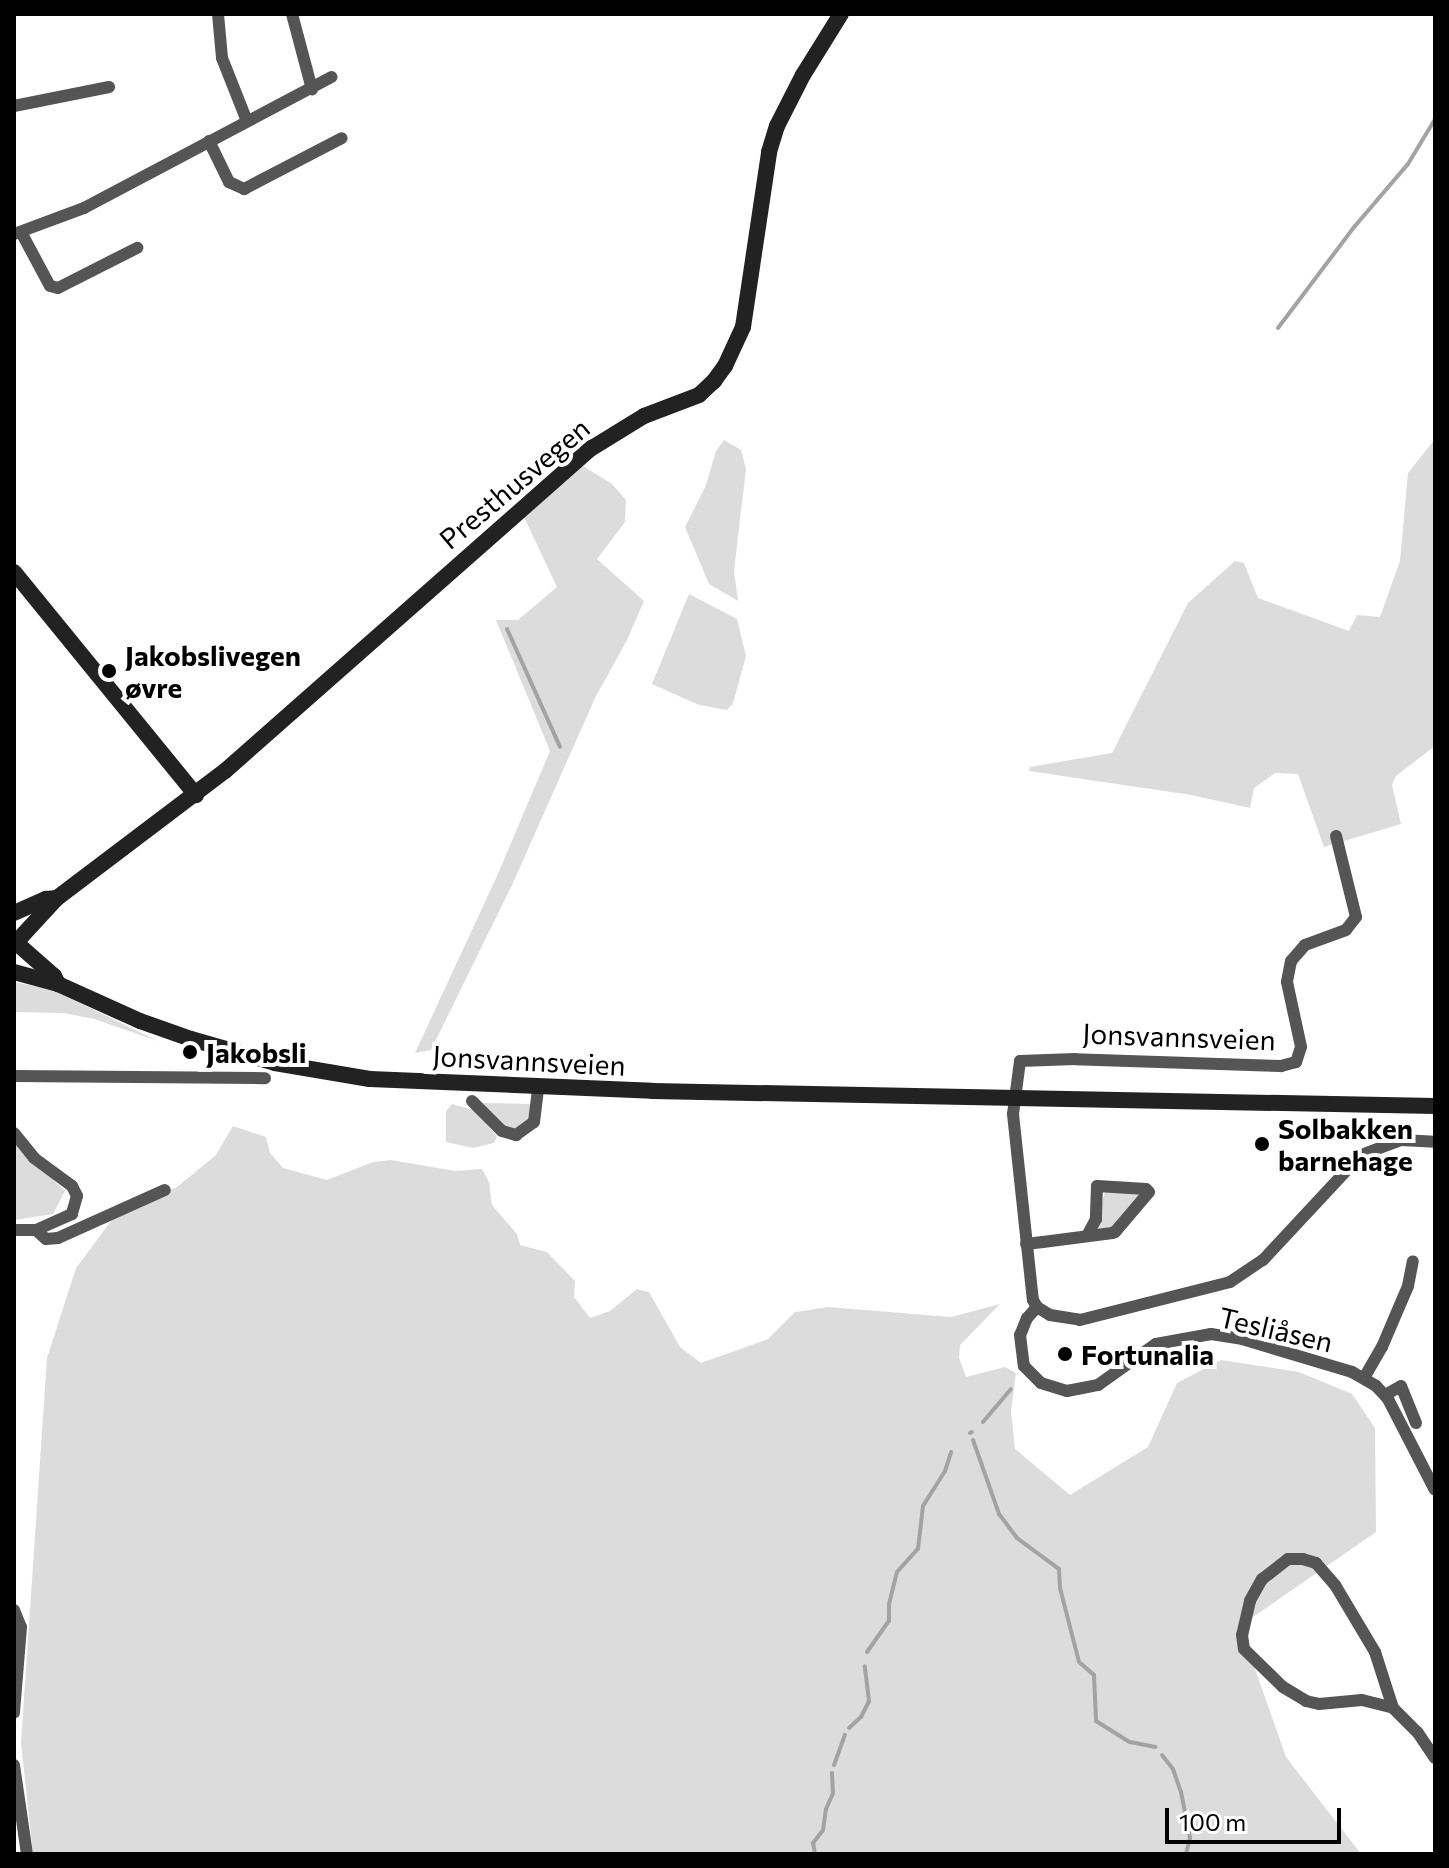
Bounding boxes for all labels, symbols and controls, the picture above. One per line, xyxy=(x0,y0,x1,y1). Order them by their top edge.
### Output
street label: Presthusvegen xyxy=(432,410,596,556)
place label: Jakobslivegen øvre xyxy=(125,638,301,704)
marker: Jakobslivegen øvre xyxy=(100,662,118,680)
street label: Jonsvannsveien xyxy=(1082,1016,1276,1056)
place label: Jakobsli xyxy=(206,1035,307,1069)
street label: Jonsvannsveien xyxy=(432,1038,626,1082)
marker: Jakobsli xyxy=(181,1043,199,1061)
place label: Solbakken barnehage xyxy=(1278,1111,1413,1177)
marker: Solbakken barnehage xyxy=(1253,1135,1271,1153)
street label: Tesliåsen xyxy=(1216,1300,1336,1358)
place label: Fortunalia xyxy=(1081,1337,1214,1371)
marker: Fortunalia xyxy=(1056,1345,1074,1363)
scale bar xyxy=(1169,1792,1345,1842)
text: 100 m xyxy=(1179,1807,1246,1836)

